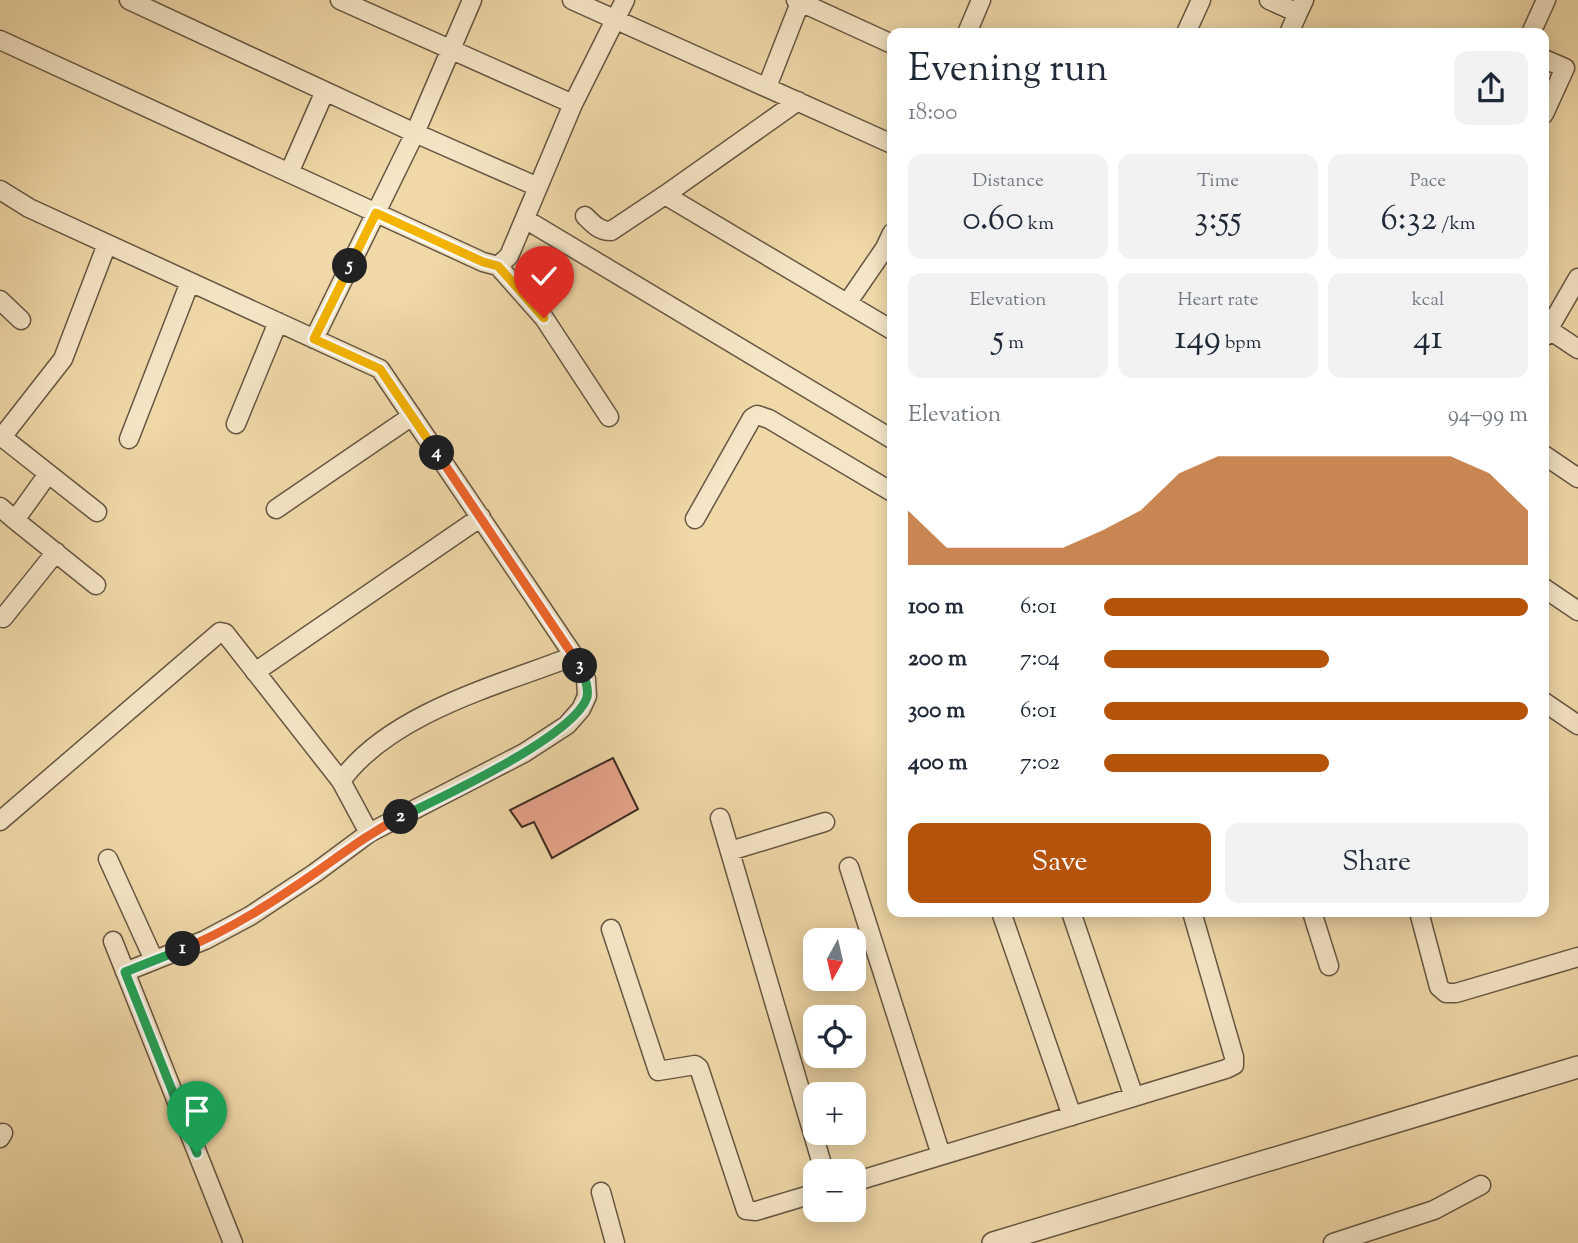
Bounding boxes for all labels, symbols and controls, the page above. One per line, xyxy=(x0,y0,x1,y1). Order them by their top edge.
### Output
text: Evening run xyxy=(908,44,1108,98)
button: share xyxy=(1454,51,1528,125)
text: 18:00 xyxy=(908,97,957,130)
text: Distance xyxy=(972,168,1044,195)
text: Time xyxy=(1197,168,1239,195)
text: Pace xyxy=(1410,168,1446,195)
text: 0.60 xyxy=(962,195,1024,246)
text: 3:55 xyxy=(1194,195,1242,246)
text: 6:32 xyxy=(1380,195,1437,246)
text: km xyxy=(1024,211,1054,238)
text: /km xyxy=(1437,211,1476,238)
pin xyxy=(514,246,574,318)
pin: 5 xyxy=(332,248,368,284)
text: 5 xyxy=(346,252,353,279)
icon: check xyxy=(525,257,563,295)
text: Elevation xyxy=(969,287,1047,314)
text: Heart rate xyxy=(1177,287,1259,314)
text: kcal xyxy=(1412,287,1444,314)
text: 5 xyxy=(992,314,1004,365)
text: 149 xyxy=(1175,314,1221,365)
text: 41 xyxy=(1413,314,1443,365)
text: m xyxy=(1004,330,1024,357)
text: bpm xyxy=(1221,330,1261,357)
text: Elevation xyxy=(908,399,1001,432)
text: 94–99 m xyxy=(1448,399,1528,432)
pin: 4 xyxy=(420,435,454,470)
text: 4 xyxy=(432,439,441,466)
text: 100 m xyxy=(908,591,964,624)
text: 6:01 xyxy=(1020,591,1057,624)
text: 200 m xyxy=(908,643,967,676)
text: 7:04 xyxy=(1020,643,1060,676)
pin: 3 xyxy=(562,648,598,684)
text: 3 xyxy=(576,652,583,679)
text: 300 m xyxy=(908,695,965,728)
text: 6:01 xyxy=(1020,695,1057,728)
text: 400 m xyxy=(908,747,968,780)
text: 7:02 xyxy=(1020,747,1060,780)
pin: 2 xyxy=(384,800,418,834)
text: 2 xyxy=(396,803,405,830)
button: Save xyxy=(908,823,1211,903)
button: Share xyxy=(1225,823,1528,903)
north arrow xyxy=(803,928,866,990)
map controls xyxy=(803,928,866,1222)
pin: 1 xyxy=(166,932,200,967)
text: 1 xyxy=(179,935,186,962)
button: locate xyxy=(803,1005,866,1068)
pin xyxy=(167,1081,227,1153)
button: + xyxy=(803,1082,866,1145)
icon: arrive xyxy=(178,1092,216,1130)
button: − xyxy=(803,1159,866,1222)

